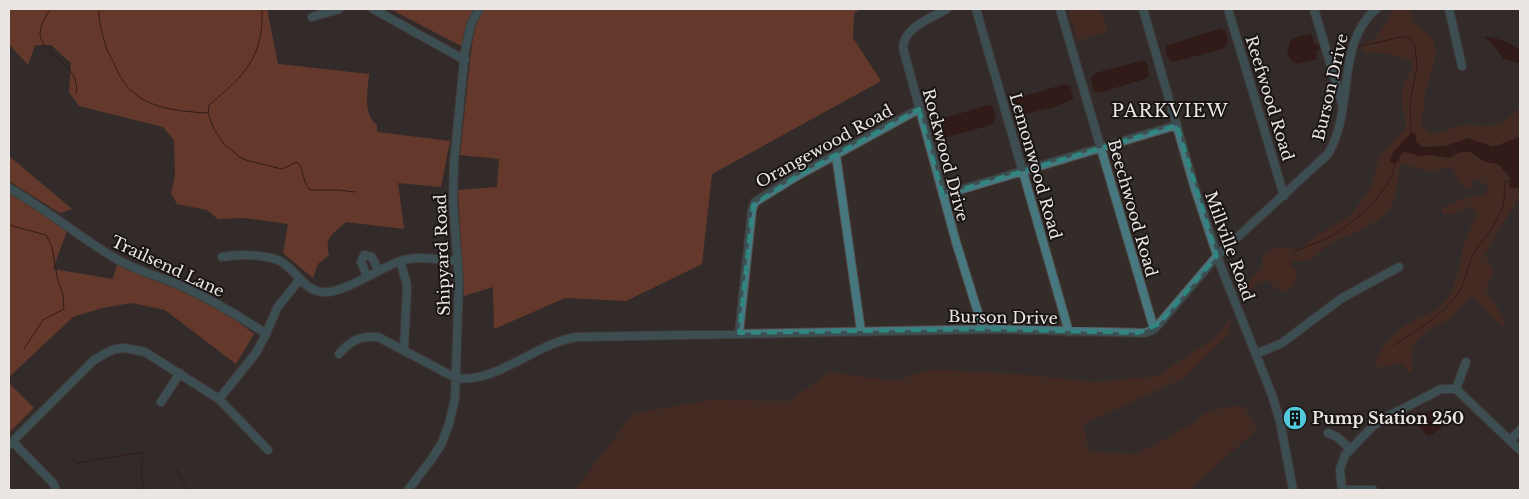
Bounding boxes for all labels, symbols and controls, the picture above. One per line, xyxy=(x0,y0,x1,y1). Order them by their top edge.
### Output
street label: Burson Drive xyxy=(1308,31,1352,143)
street label: Reefwood Road xyxy=(1241,33,1299,163)
street label: Rockwood Drive xyxy=(919,86,973,224)
street label: Lemonwood Road xyxy=(1006,90,1067,242)
street label: Orangewood Road xyxy=(752,100,896,192)
district label: PARKVIEW xyxy=(1111,100,1229,122)
street label: Beechwood Road xyxy=(1104,137,1162,279)
street label: Millville Road xyxy=(1201,188,1259,304)
street label: Shipyard Road xyxy=(430,194,454,316)
street label: Trailsend Lane xyxy=(108,231,228,301)
street label: Burson Drive xyxy=(948,306,1058,328)
building icon: Pump Station 250 xyxy=(1282,405,1308,431)
place label: Pump Station 250 xyxy=(1312,408,1464,428)

